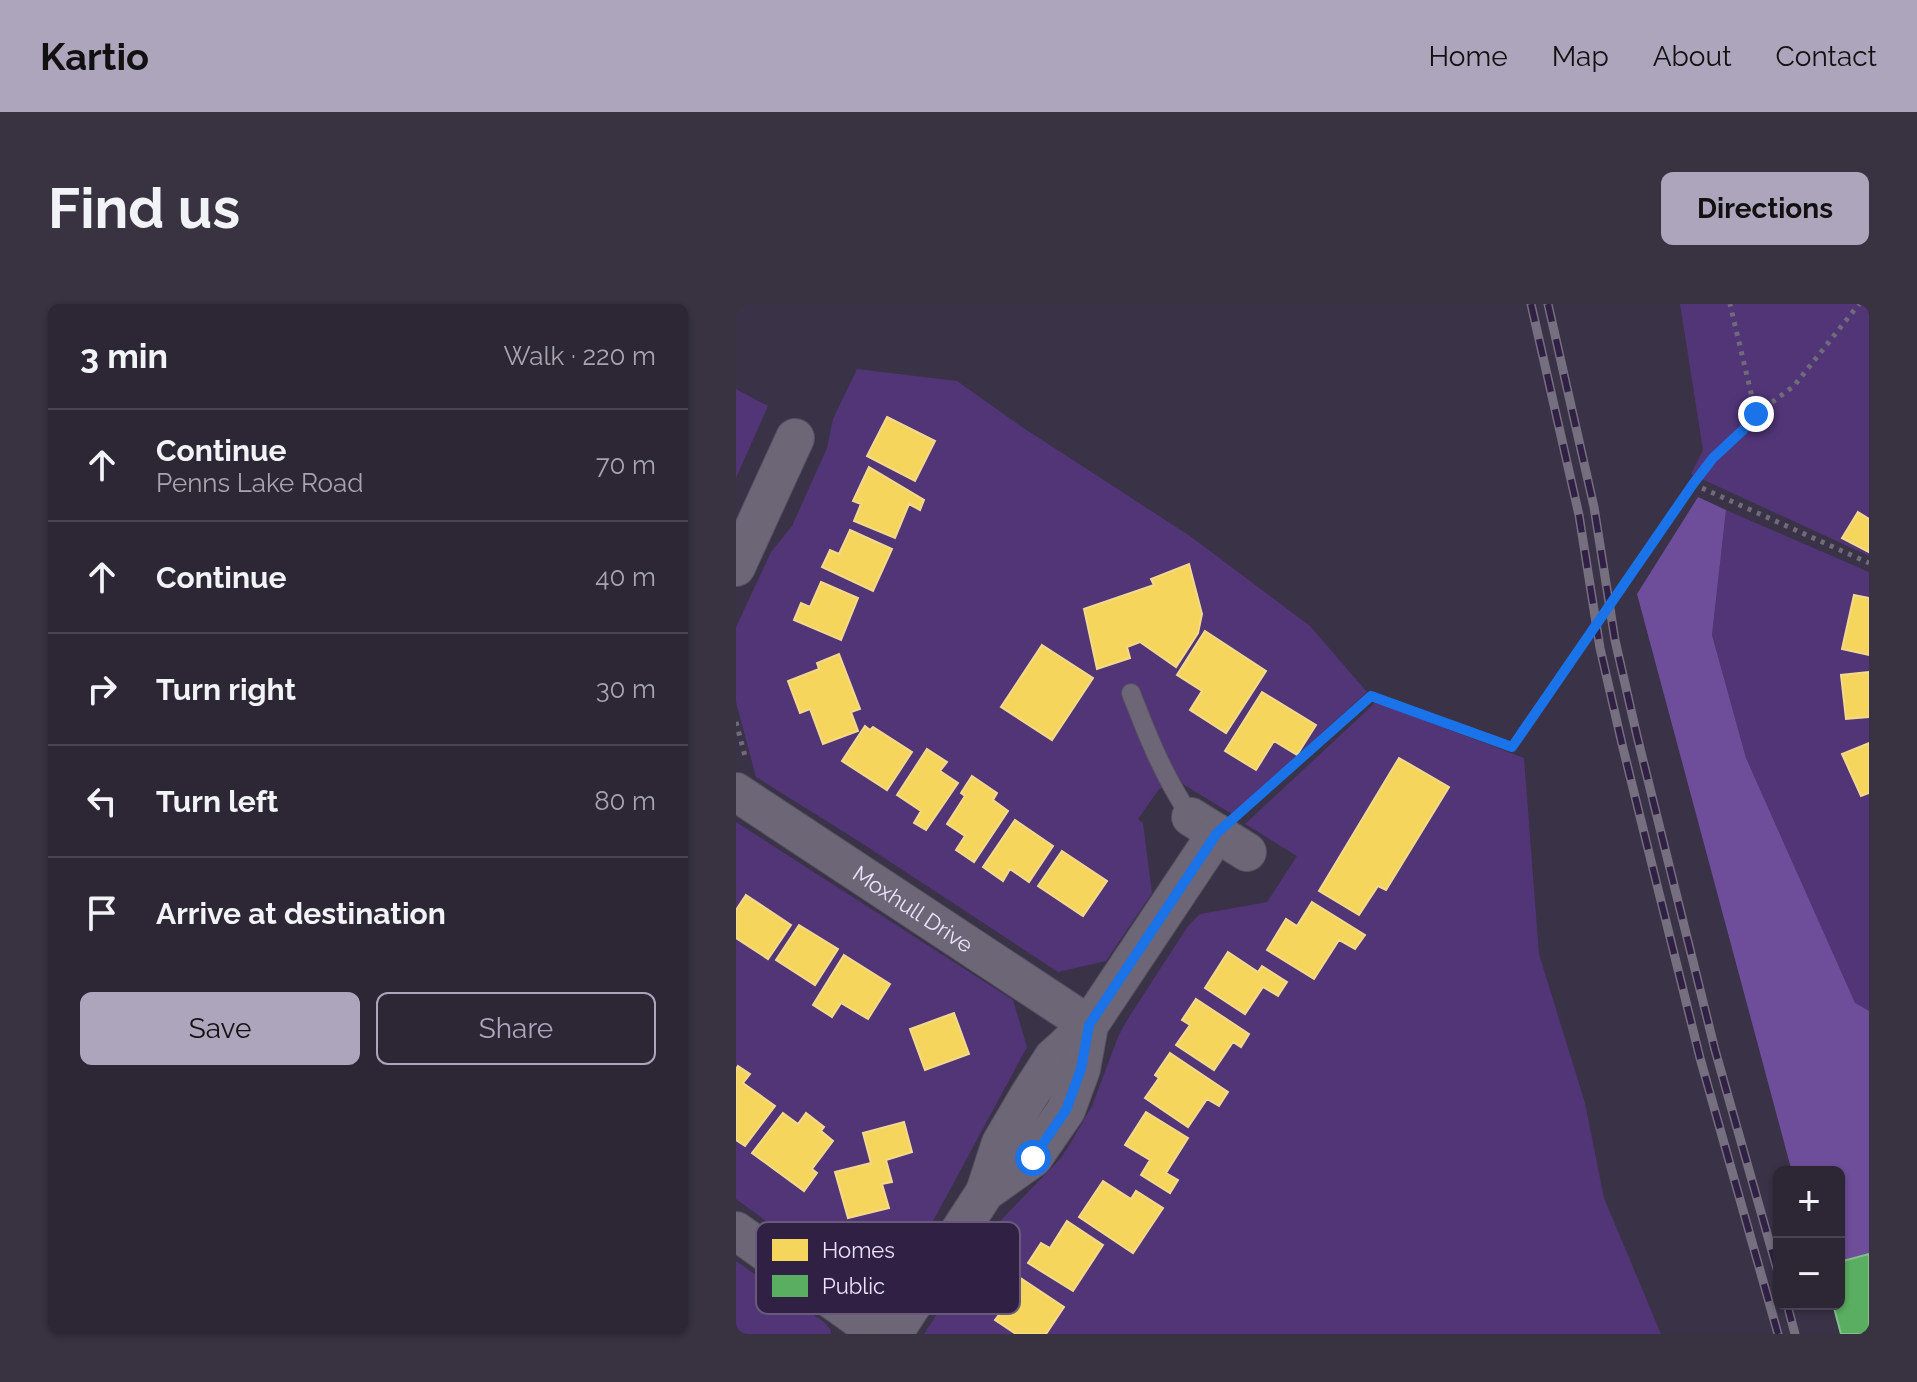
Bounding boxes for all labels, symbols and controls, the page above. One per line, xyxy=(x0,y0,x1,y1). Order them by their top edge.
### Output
text: Kartio xyxy=(40,34,149,79)
text: Home xyxy=(1428,40,1508,73)
text: Map xyxy=(1552,40,1609,73)
text: About xyxy=(1653,40,1732,73)
text: Contact xyxy=(1776,40,1877,73)
button: Directions xyxy=(1661,172,1869,245)
text: Find us xyxy=(48,175,240,241)
text: 3 min xyxy=(80,336,168,376)
text: Walk · 220 m xyxy=(503,341,656,371)
route end xyxy=(1738,396,1774,432)
text: Continue xyxy=(156,433,287,468)
icon: ahead xyxy=(80,443,124,487)
text: 70 m xyxy=(596,450,656,480)
text: Penns Lake Road xyxy=(156,468,363,498)
icon: ahead xyxy=(80,555,124,599)
text: Continue xyxy=(156,560,287,595)
text: 40 m xyxy=(595,562,656,592)
icon: right xyxy=(80,667,124,711)
text: Turn right xyxy=(156,672,296,707)
text: 30 m xyxy=(596,674,656,704)
icon: left xyxy=(80,779,124,823)
text: Turn left xyxy=(156,784,278,819)
text: 80 m xyxy=(594,786,656,816)
street label: Moxhull Drive xyxy=(848,860,978,958)
icon: arrive xyxy=(80,891,124,935)
text: Arrive at destination xyxy=(156,896,446,931)
button: Save xyxy=(80,992,360,1065)
button: Share xyxy=(376,992,656,1065)
route start xyxy=(1015,1140,1051,1176)
map controls xyxy=(1773,1166,1845,1310)
button: + xyxy=(1773,1166,1845,1238)
legend xyxy=(756,1222,1020,1314)
text: Homes xyxy=(822,1237,895,1263)
button: − xyxy=(1773,1238,1845,1310)
text: Public xyxy=(822,1273,885,1299)

